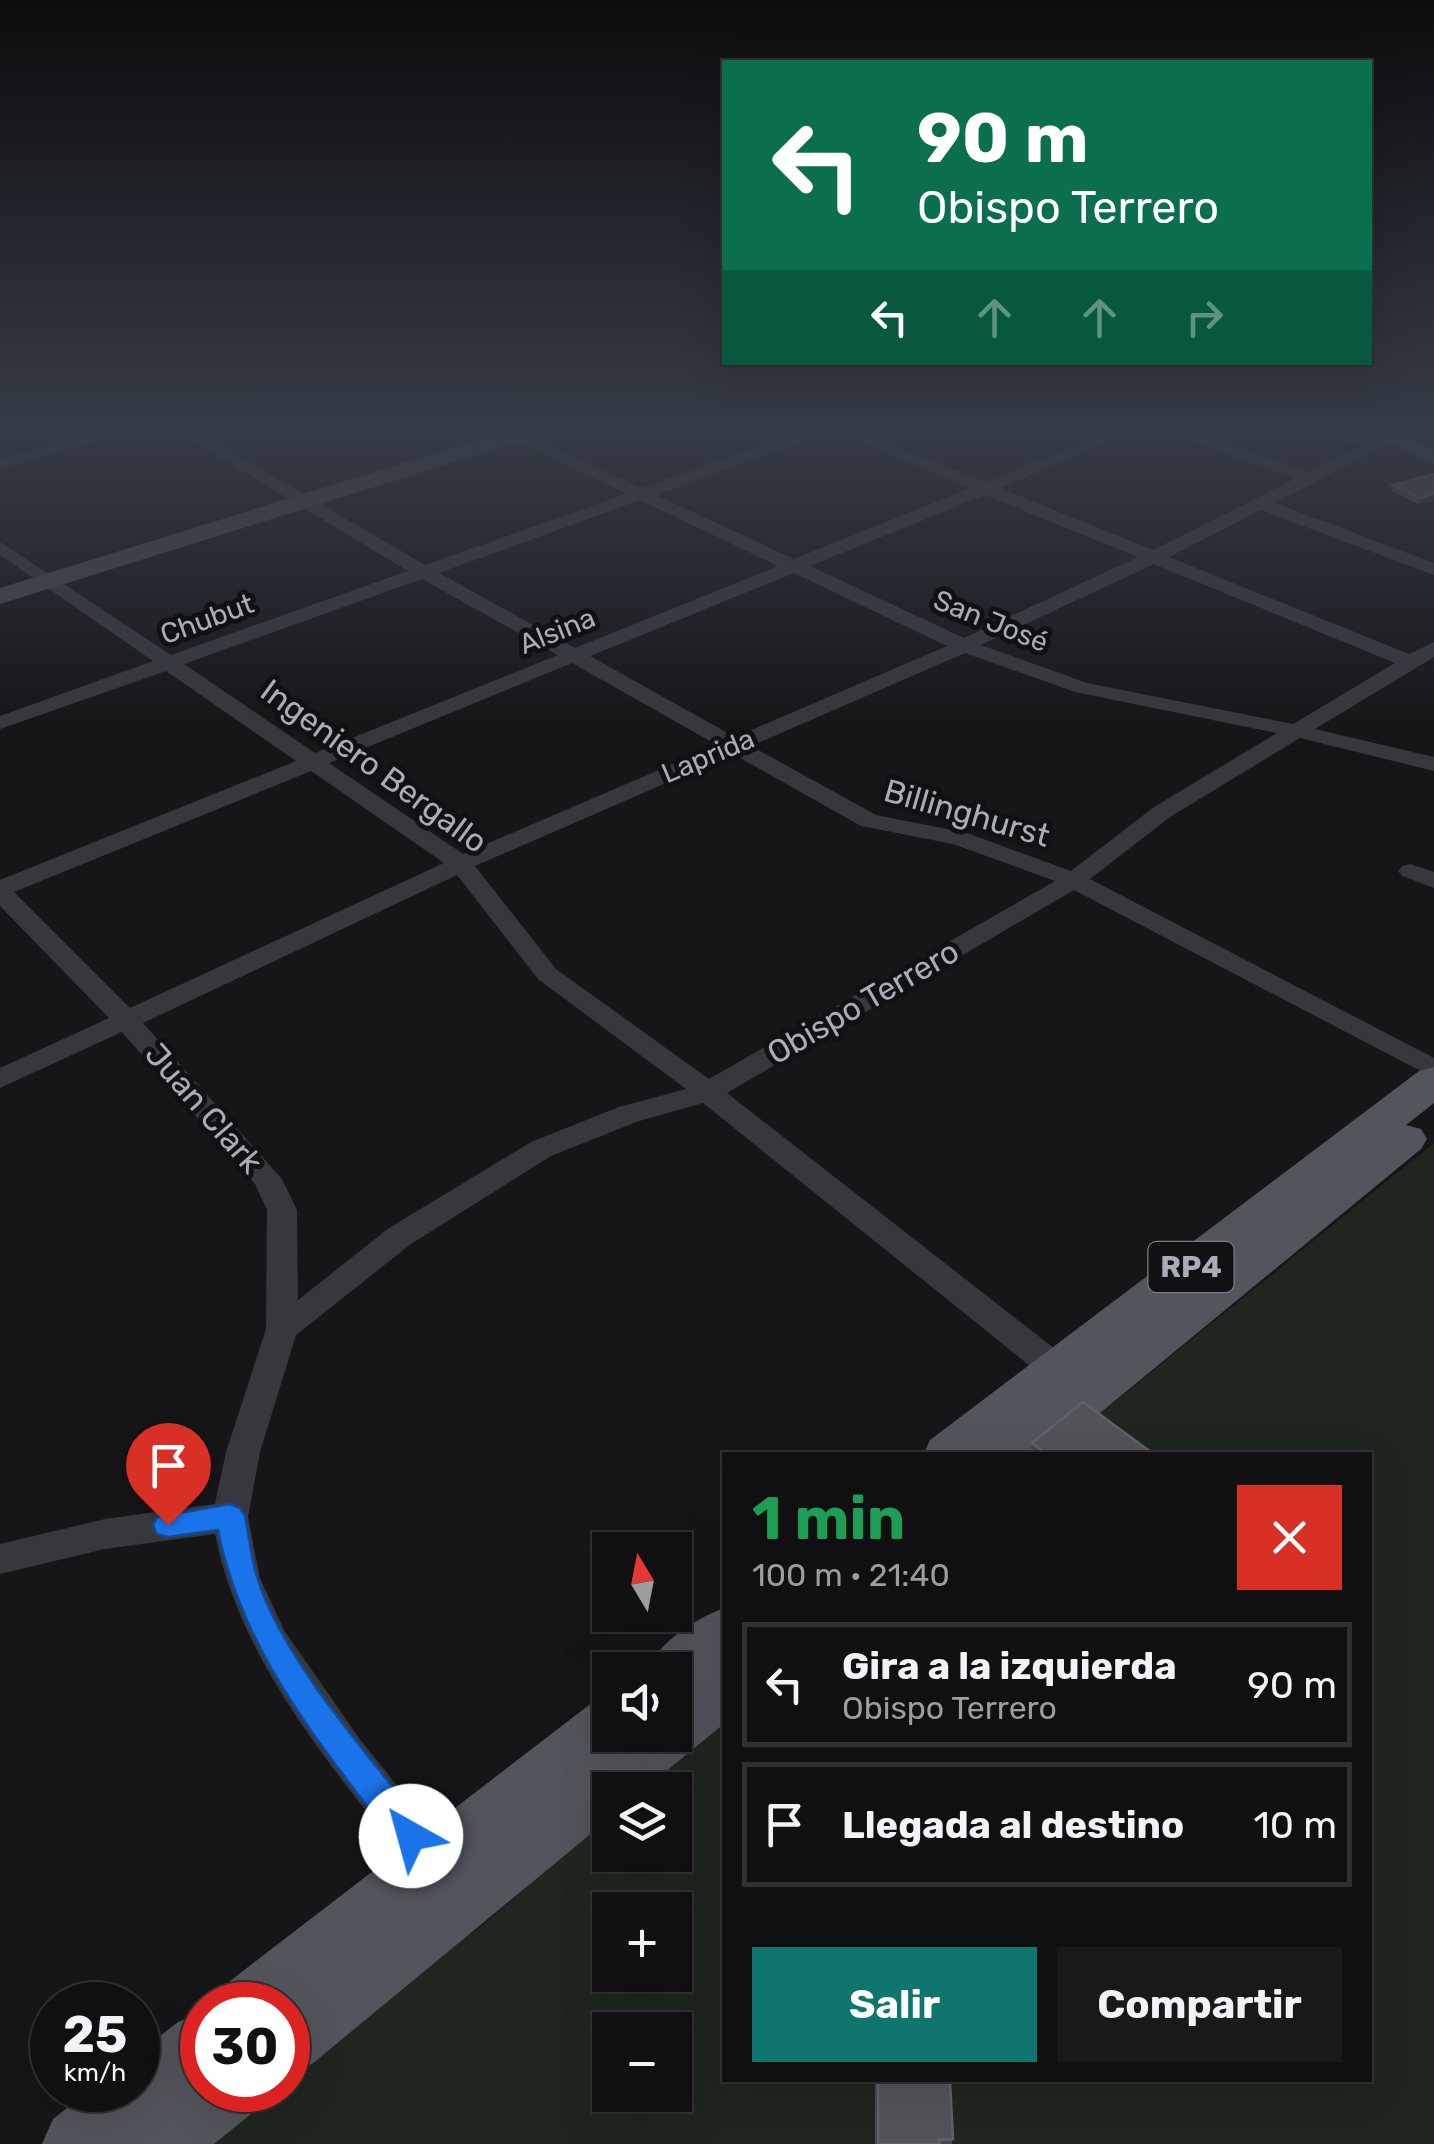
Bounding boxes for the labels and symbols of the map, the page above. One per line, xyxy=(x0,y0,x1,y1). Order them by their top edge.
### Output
street label: San José xyxy=(929,583,1053,659)
street label: Chubut xyxy=(156,587,258,651)
street label: Alsina xyxy=(514,601,600,661)
street label: Ingeniero Bergallo xyxy=(254,671,494,861)
street label: Laprida xyxy=(657,722,759,790)
street label: Billinghurst xyxy=(880,771,1054,855)
street label: Obispo Terrero xyxy=(760,932,966,1072)
street label: Juan Clark xyxy=(137,1035,271,1181)
road number: RP4 xyxy=(1148,1242,1234,1292)
pin xyxy=(126,1423,211,1526)
north arrow xyxy=(592,1532,692,1632)
position arrow xyxy=(359,1784,463,1888)
speed limit sign: 30 xyxy=(180,1982,310,2112)

